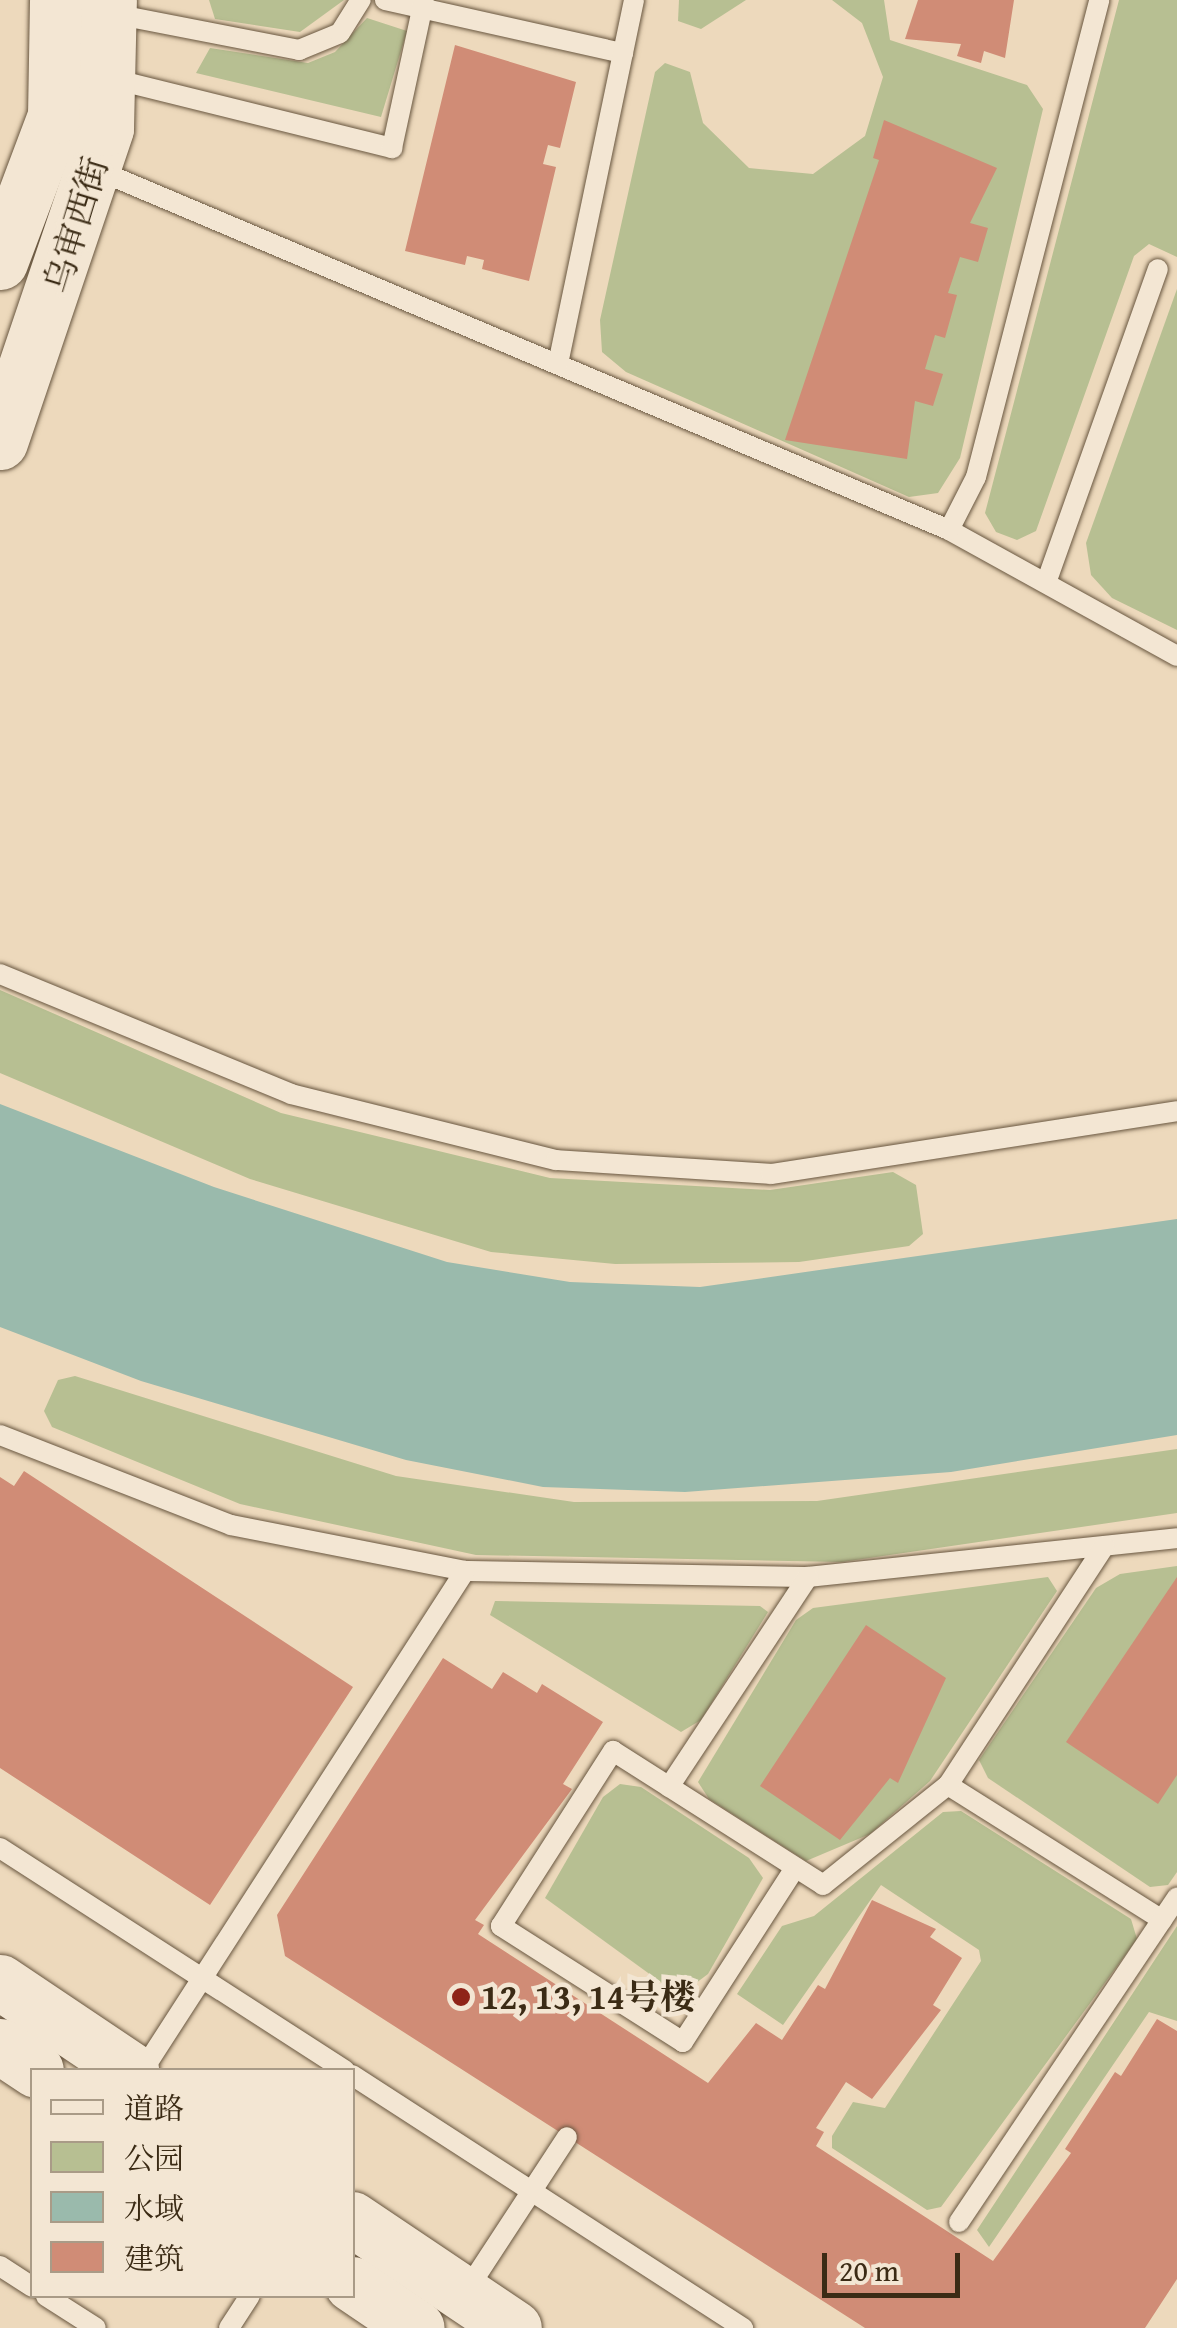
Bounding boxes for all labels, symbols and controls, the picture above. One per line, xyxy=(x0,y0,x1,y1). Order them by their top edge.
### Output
street label: 乌审西街 xyxy=(35,152,117,298)
place label: 12, 13, 14号楼 xyxy=(481,1976,695,2018)
marker: 12, 13, 14号楼 xyxy=(450,1986,472,2008)
legend xyxy=(30,2068,355,2298)
text: 道路 xyxy=(124,2086,184,2130)
text: 公园 xyxy=(124,2136,184,2180)
text: 水域 xyxy=(124,2186,184,2230)
scale bar xyxy=(827,2233,964,2295)
text: 建筑 xyxy=(124,2236,184,2280)
text: 20 m xyxy=(839,2248,899,2292)

